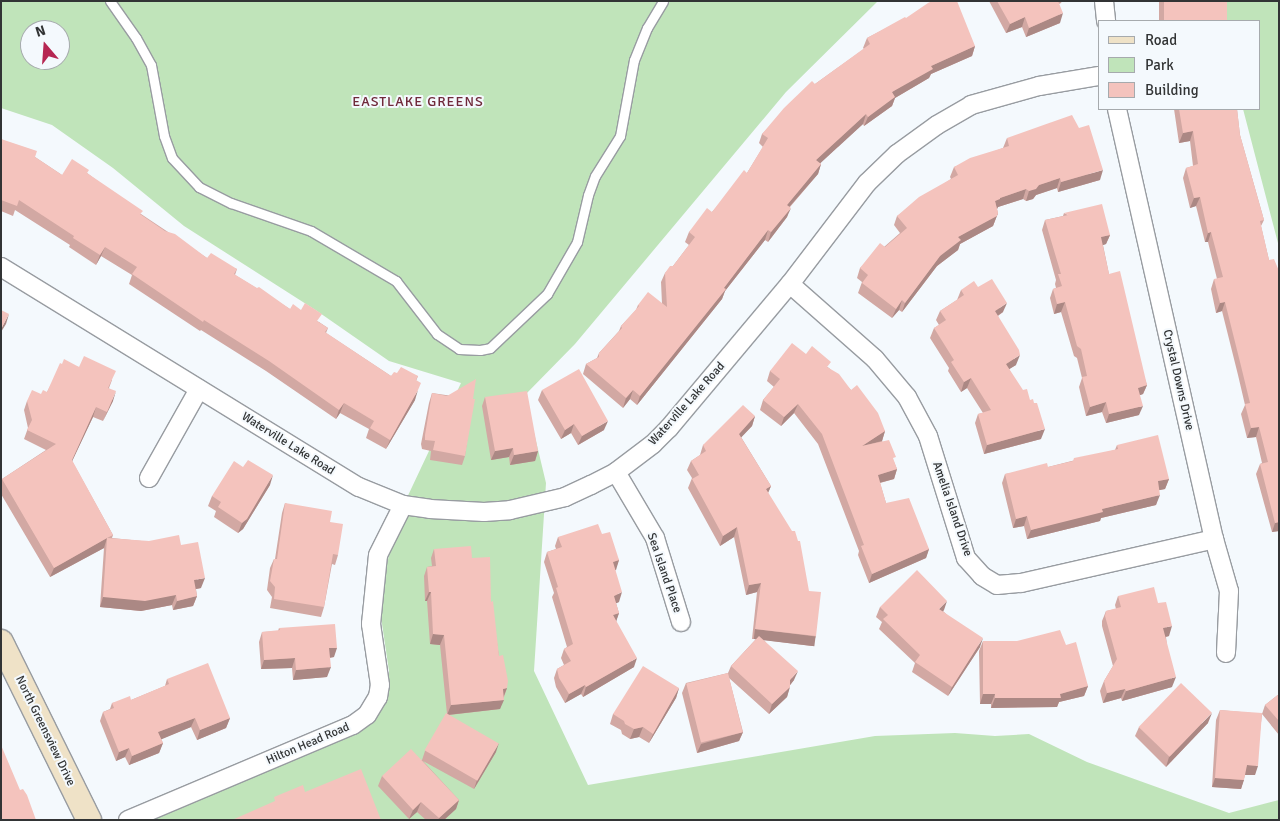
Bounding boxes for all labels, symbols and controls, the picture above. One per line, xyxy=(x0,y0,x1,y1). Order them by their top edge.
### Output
north arrow xyxy=(20,20,70,70)
legend xyxy=(1098,20,1260,110)
text: N xyxy=(33,22,48,41)
text: Road xyxy=(1145,31,1177,49)
text: Park xyxy=(1145,56,1174,74)
text: Building xyxy=(1145,81,1199,99)
district label: EASTLAKE GREENS xyxy=(350,94,486,110)
street label: Crystal Downs Drive xyxy=(1159,328,1197,432)
street label: Waterville Lake Road xyxy=(646,359,728,449)
street label: Waterville Lake Road xyxy=(239,410,337,478)
street label: Amelia Island Drive xyxy=(929,460,975,558)
street label: Sea Island Place xyxy=(644,531,684,615)
street label: North Greensview Drive xyxy=(12,674,78,788)
street label: Hilton Head Road xyxy=(264,720,352,768)

